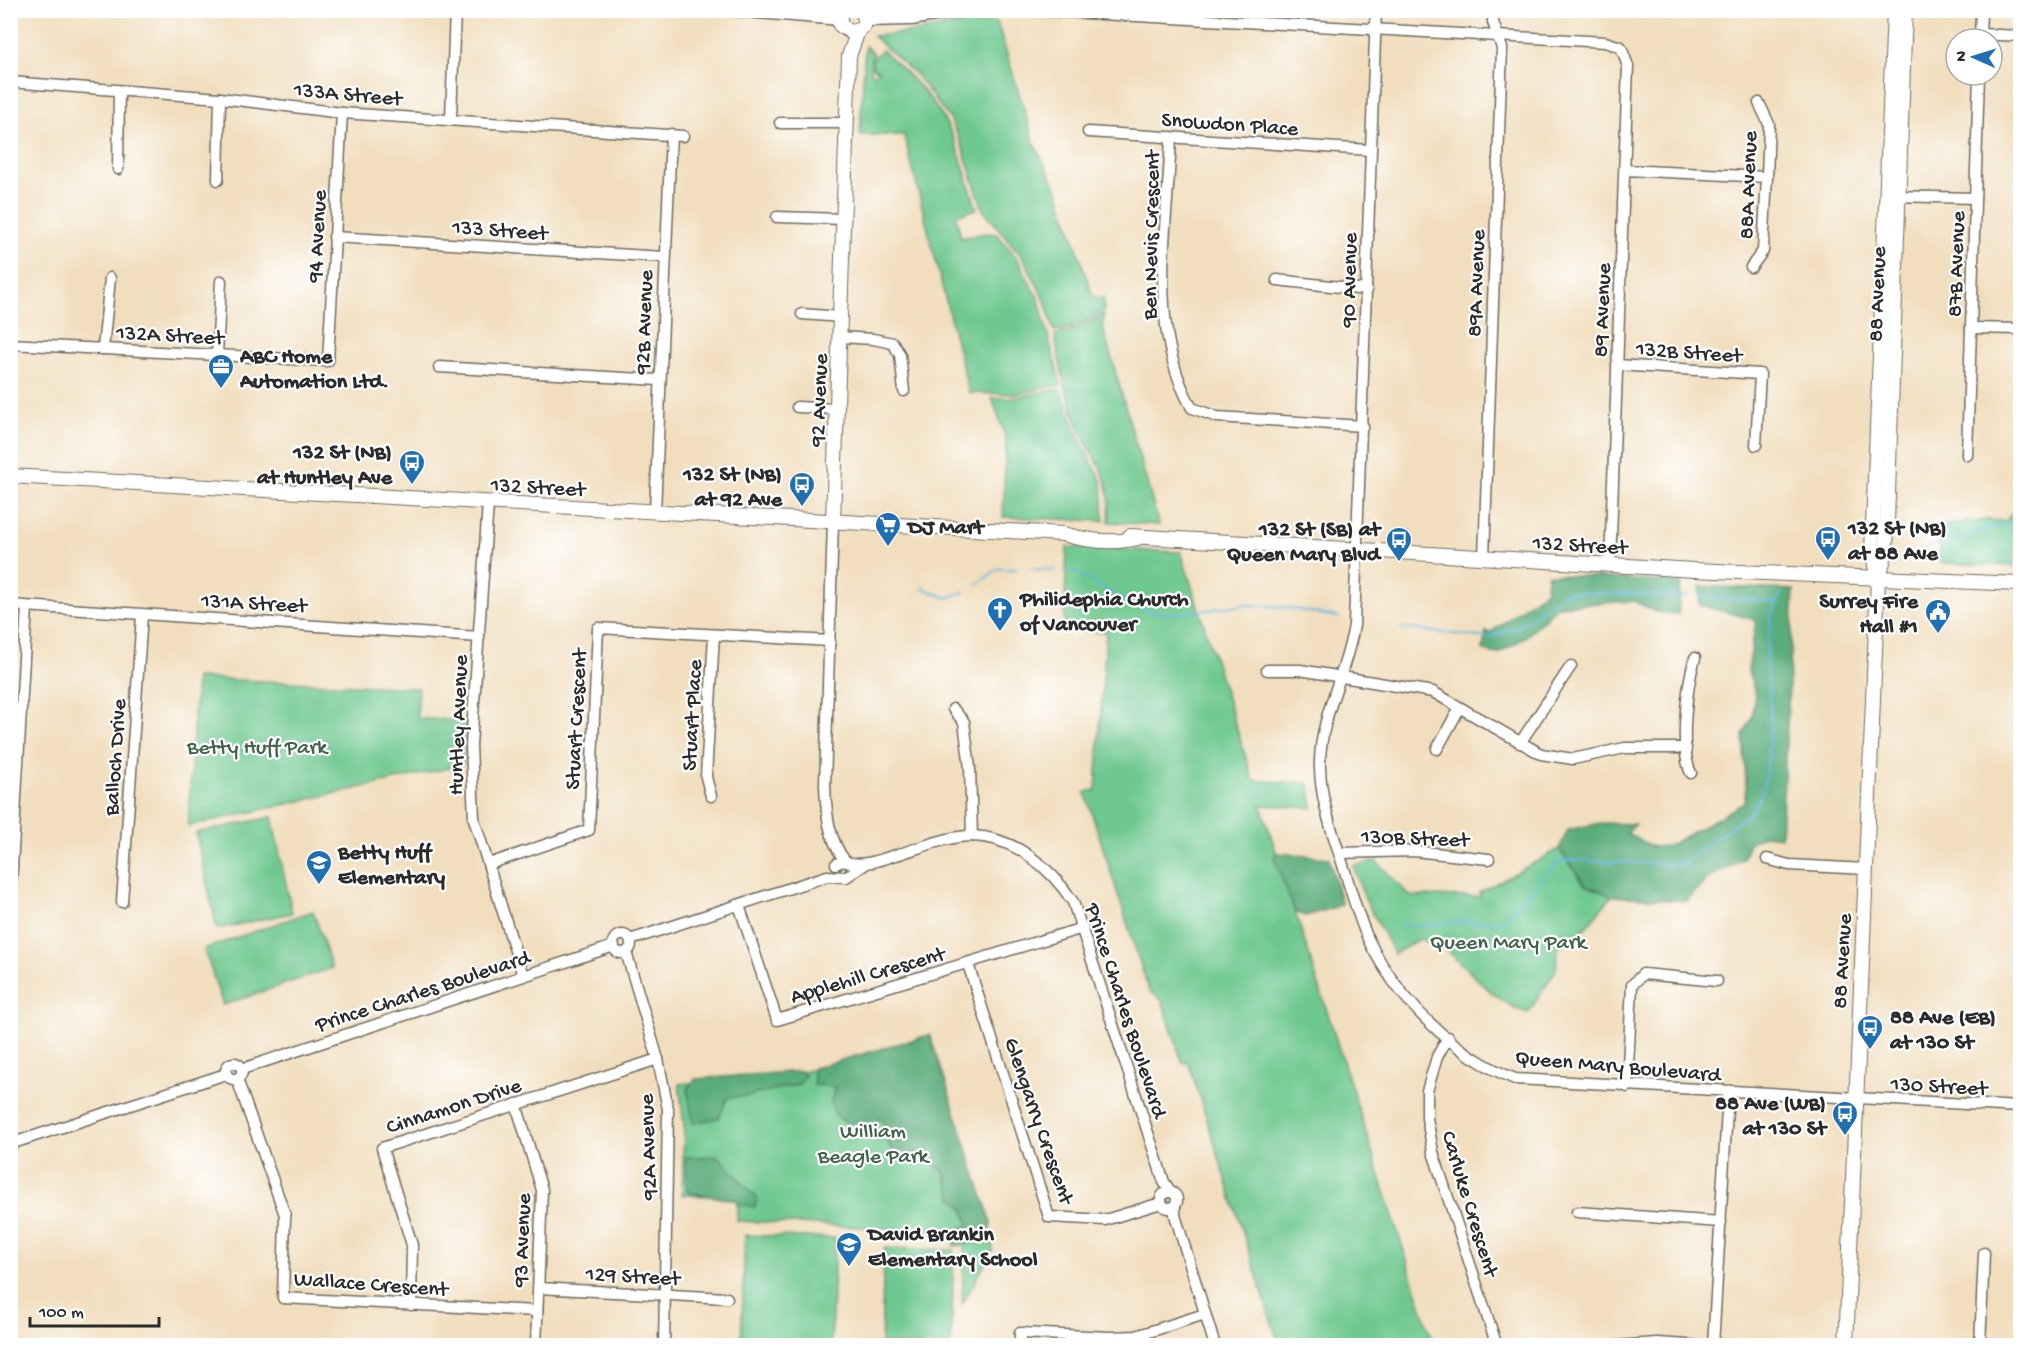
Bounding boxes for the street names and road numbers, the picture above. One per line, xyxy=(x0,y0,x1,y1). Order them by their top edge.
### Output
street label: 133A Street xyxy=(291,78,405,114)
street label: Snowdon Place xyxy=(1160,108,1300,144)
street label: 88A Avenue xyxy=(1735,130,1765,240)
street label: Ben Nevis Crescent xyxy=(1139,148,1168,321)
street label: 94 Avenue xyxy=(304,189,334,284)
street label: 87B Avenue xyxy=(1943,210,1973,318)
street label: 133 Street xyxy=(450,216,550,248)
street label: 89A Avenue xyxy=(1463,228,1493,337)
street label: 90 Avenue xyxy=(1337,232,1365,329)
street label: 88 Avenue xyxy=(1864,245,1894,342)
street label: 89 Avenue xyxy=(1589,262,1619,358)
street label: 92B Avenue xyxy=(631,269,661,376)
street label: 132A Street xyxy=(114,321,226,353)
street label: 132B Street xyxy=(1634,337,1745,371)
street label: 92 Avenue xyxy=(806,352,836,448)
street label: 132 Street xyxy=(489,473,588,505)
street label: 132 Street xyxy=(1531,531,1630,563)
street label: 131A Street xyxy=(199,589,309,621)
street label: Stuart Crescent xyxy=(561,646,595,790)
street label: Huntley Avenue xyxy=(445,654,475,796)
street label: Stuart Place xyxy=(678,658,710,772)
street label: Balloch Drive xyxy=(100,697,134,818)
street label: 130B Street xyxy=(1359,825,1471,855)
street label: Prince Charles Boulevard xyxy=(1077,900,1172,1124)
street label: 88 Avenue xyxy=(1829,912,1860,1010)
street label: Applehill Crescent xyxy=(788,942,950,1011)
street label: Prince Charles Boulevard xyxy=(312,945,536,1040)
street label: Glengarry Crescent xyxy=(997,1035,1079,1210)
street label: Queen Mary Boulevard xyxy=(1514,1046,1724,1090)
street label: 130 Street xyxy=(1889,1072,1990,1104)
street label: Cinnamon Drive xyxy=(383,1074,526,1142)
street label: 92A Avenue xyxy=(635,1093,665,1201)
street label: Carluke Crescent xyxy=(1434,1128,1503,1282)
street label: 93 Avenue xyxy=(509,1192,539,1288)
street label: 129 Street xyxy=(584,1262,683,1294)
street label: Wallace Crescent xyxy=(293,1268,451,1304)

